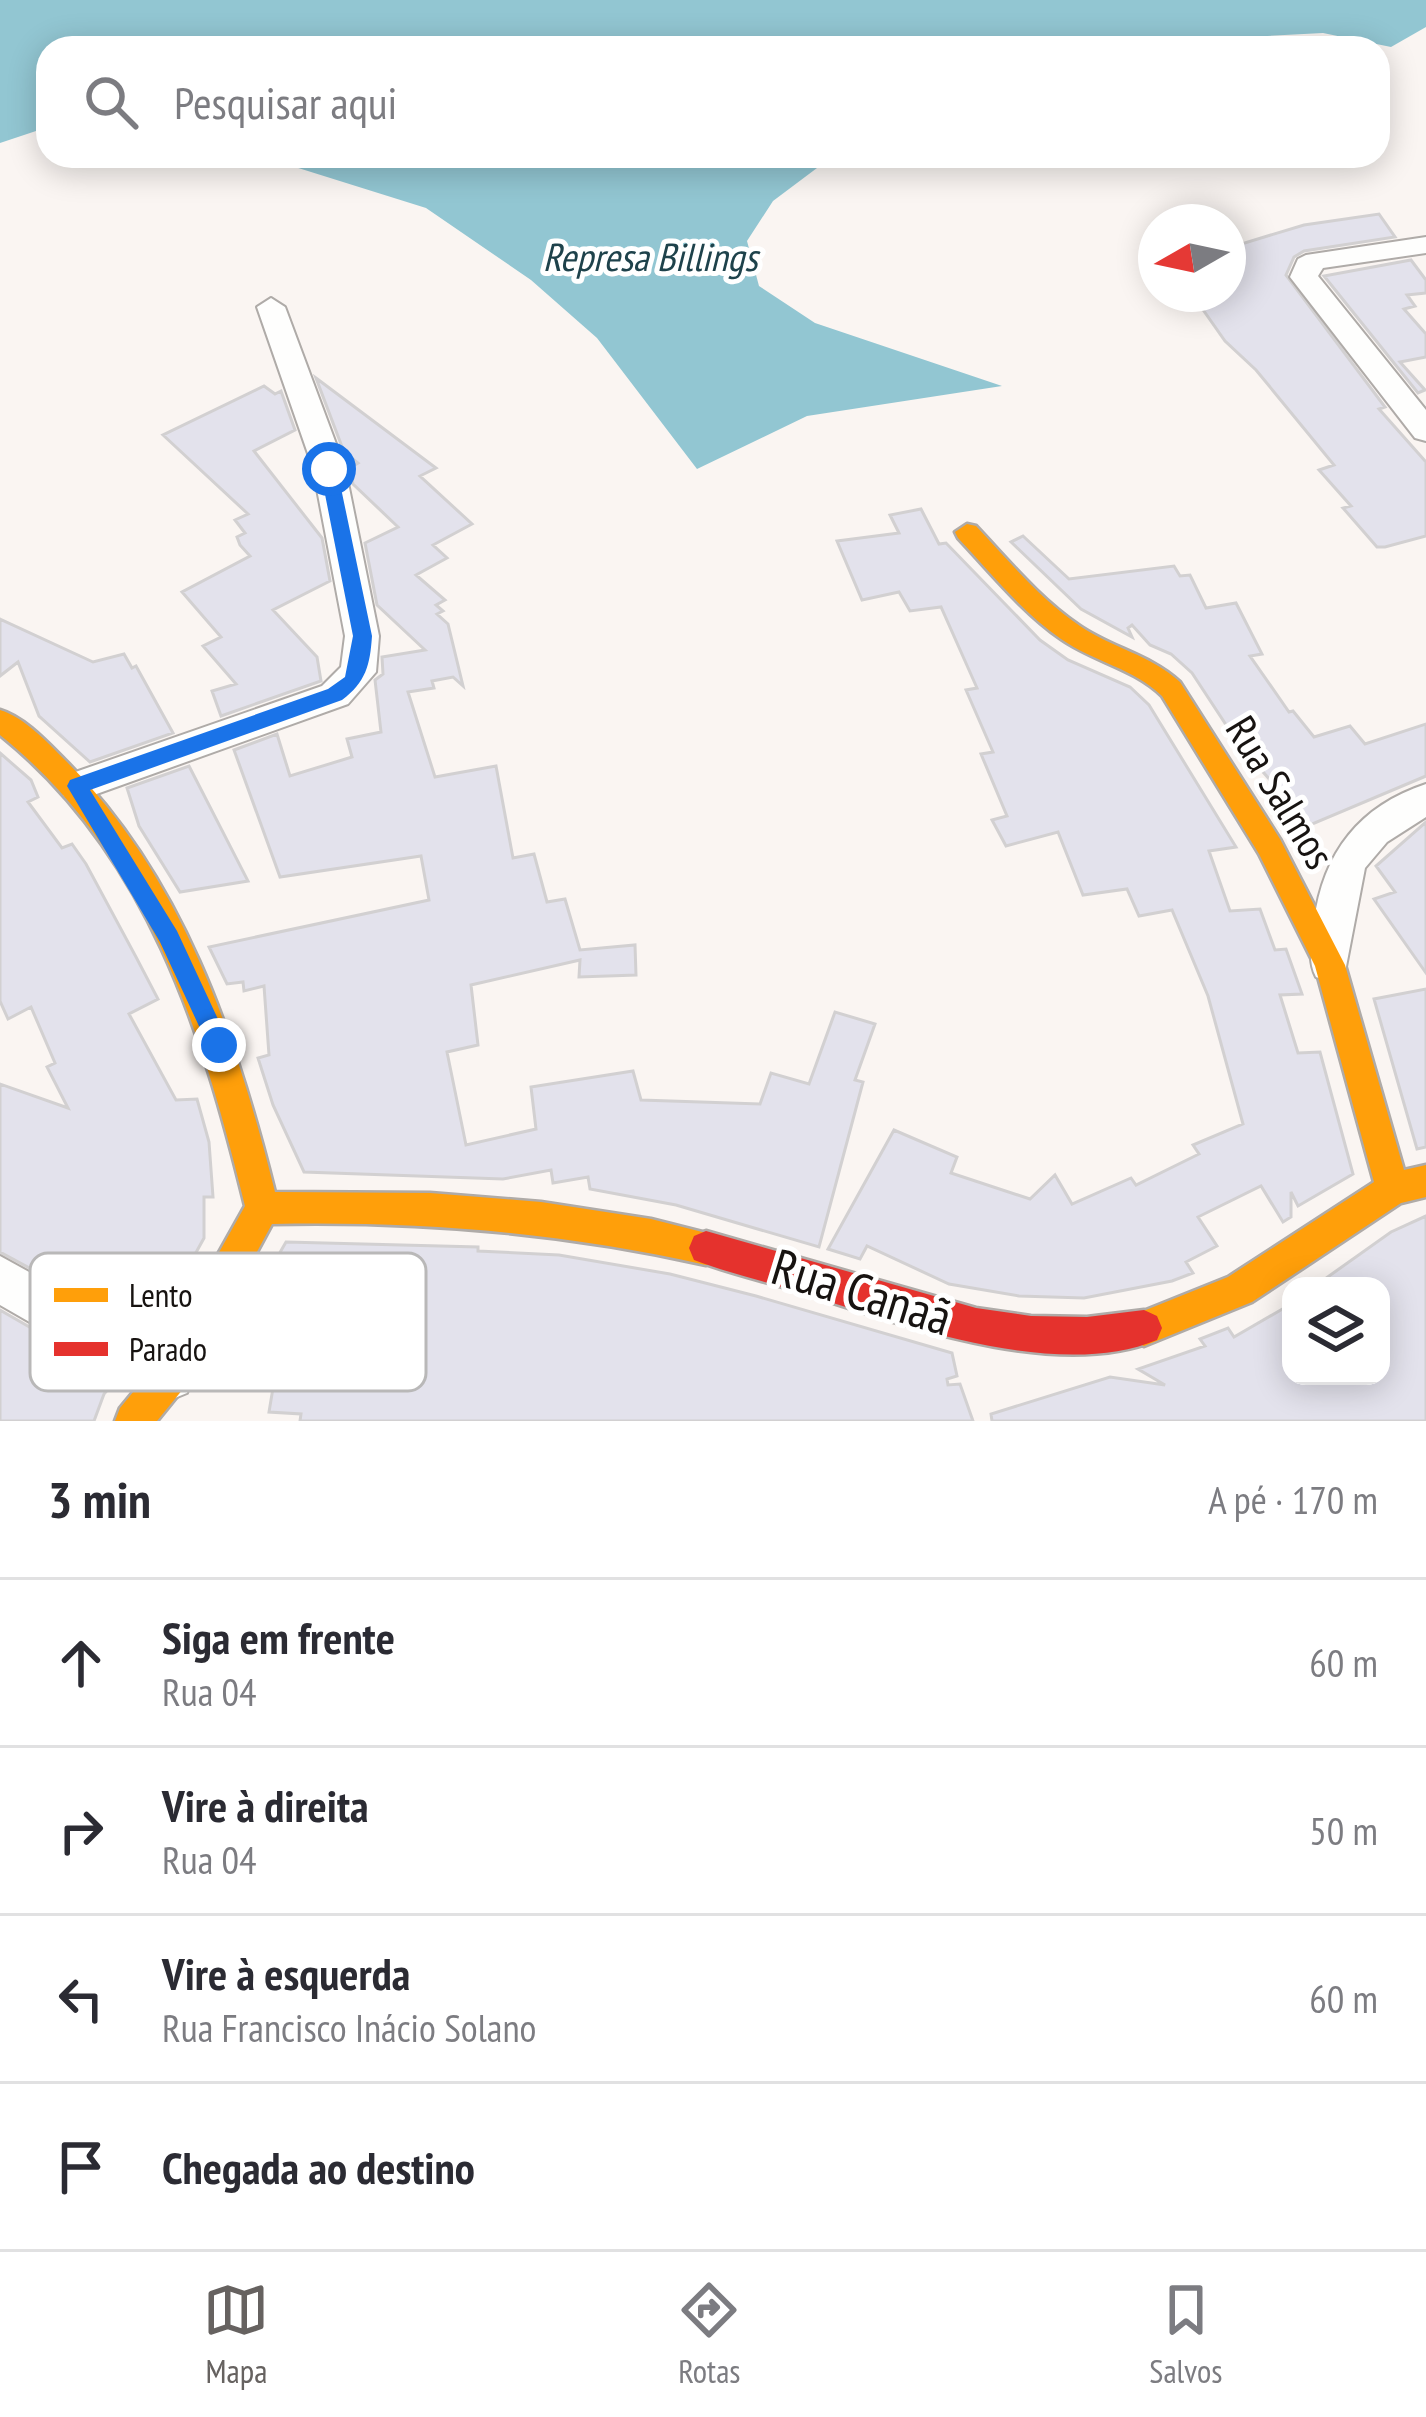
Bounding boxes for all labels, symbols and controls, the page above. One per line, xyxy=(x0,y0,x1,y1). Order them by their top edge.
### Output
search box xyxy=(36,36,1390,168)
icon: search xyxy=(78,69,144,135)
text: Pesquisar aqui xyxy=(174,73,397,131)
north arrow xyxy=(1138,204,1246,312)
water label: Represa Billings xyxy=(543,231,761,282)
route start xyxy=(302,442,356,496)
street label: Rua Salmos xyxy=(1214,706,1348,878)
route end xyxy=(192,1018,246,1072)
street label: Rua Canaã xyxy=(764,1233,960,1349)
legend xyxy=(30,1253,426,1391)
text: Lento xyxy=(129,1273,192,1316)
map controls xyxy=(1282,1277,1390,1385)
button: layers xyxy=(1282,1277,1390,1385)
text: Parado xyxy=(129,1327,207,1370)
text: 3 min xyxy=(48,1466,151,1532)
text: A pé · 170 m xyxy=(1208,1474,1378,1525)
text: Siga em frente xyxy=(162,1608,395,1666)
icon: ahead xyxy=(48,1630,114,1696)
text: 60 m xyxy=(1309,1637,1378,1688)
text: Rua 04 xyxy=(162,1666,257,1717)
text: Vire à direita xyxy=(162,1776,369,1834)
icon: right xyxy=(48,1798,114,1864)
text: 50 m xyxy=(1309,1805,1378,1856)
text: Rua 04 xyxy=(162,1834,257,1885)
text: Vire à esquerda xyxy=(162,1944,410,2002)
icon: left xyxy=(48,1966,114,2032)
text: 60 m xyxy=(1309,1973,1378,2024)
text: Rua Francisco Inácio Solano xyxy=(162,2002,536,2053)
icon: arrive xyxy=(48,2134,114,2200)
text: Chegada ao destino xyxy=(162,2138,475,2196)
tab: Mapa xyxy=(203,2277,269,2392)
tab: Rotas xyxy=(676,2277,742,2392)
tab: Salvos xyxy=(1149,2277,1223,2392)

